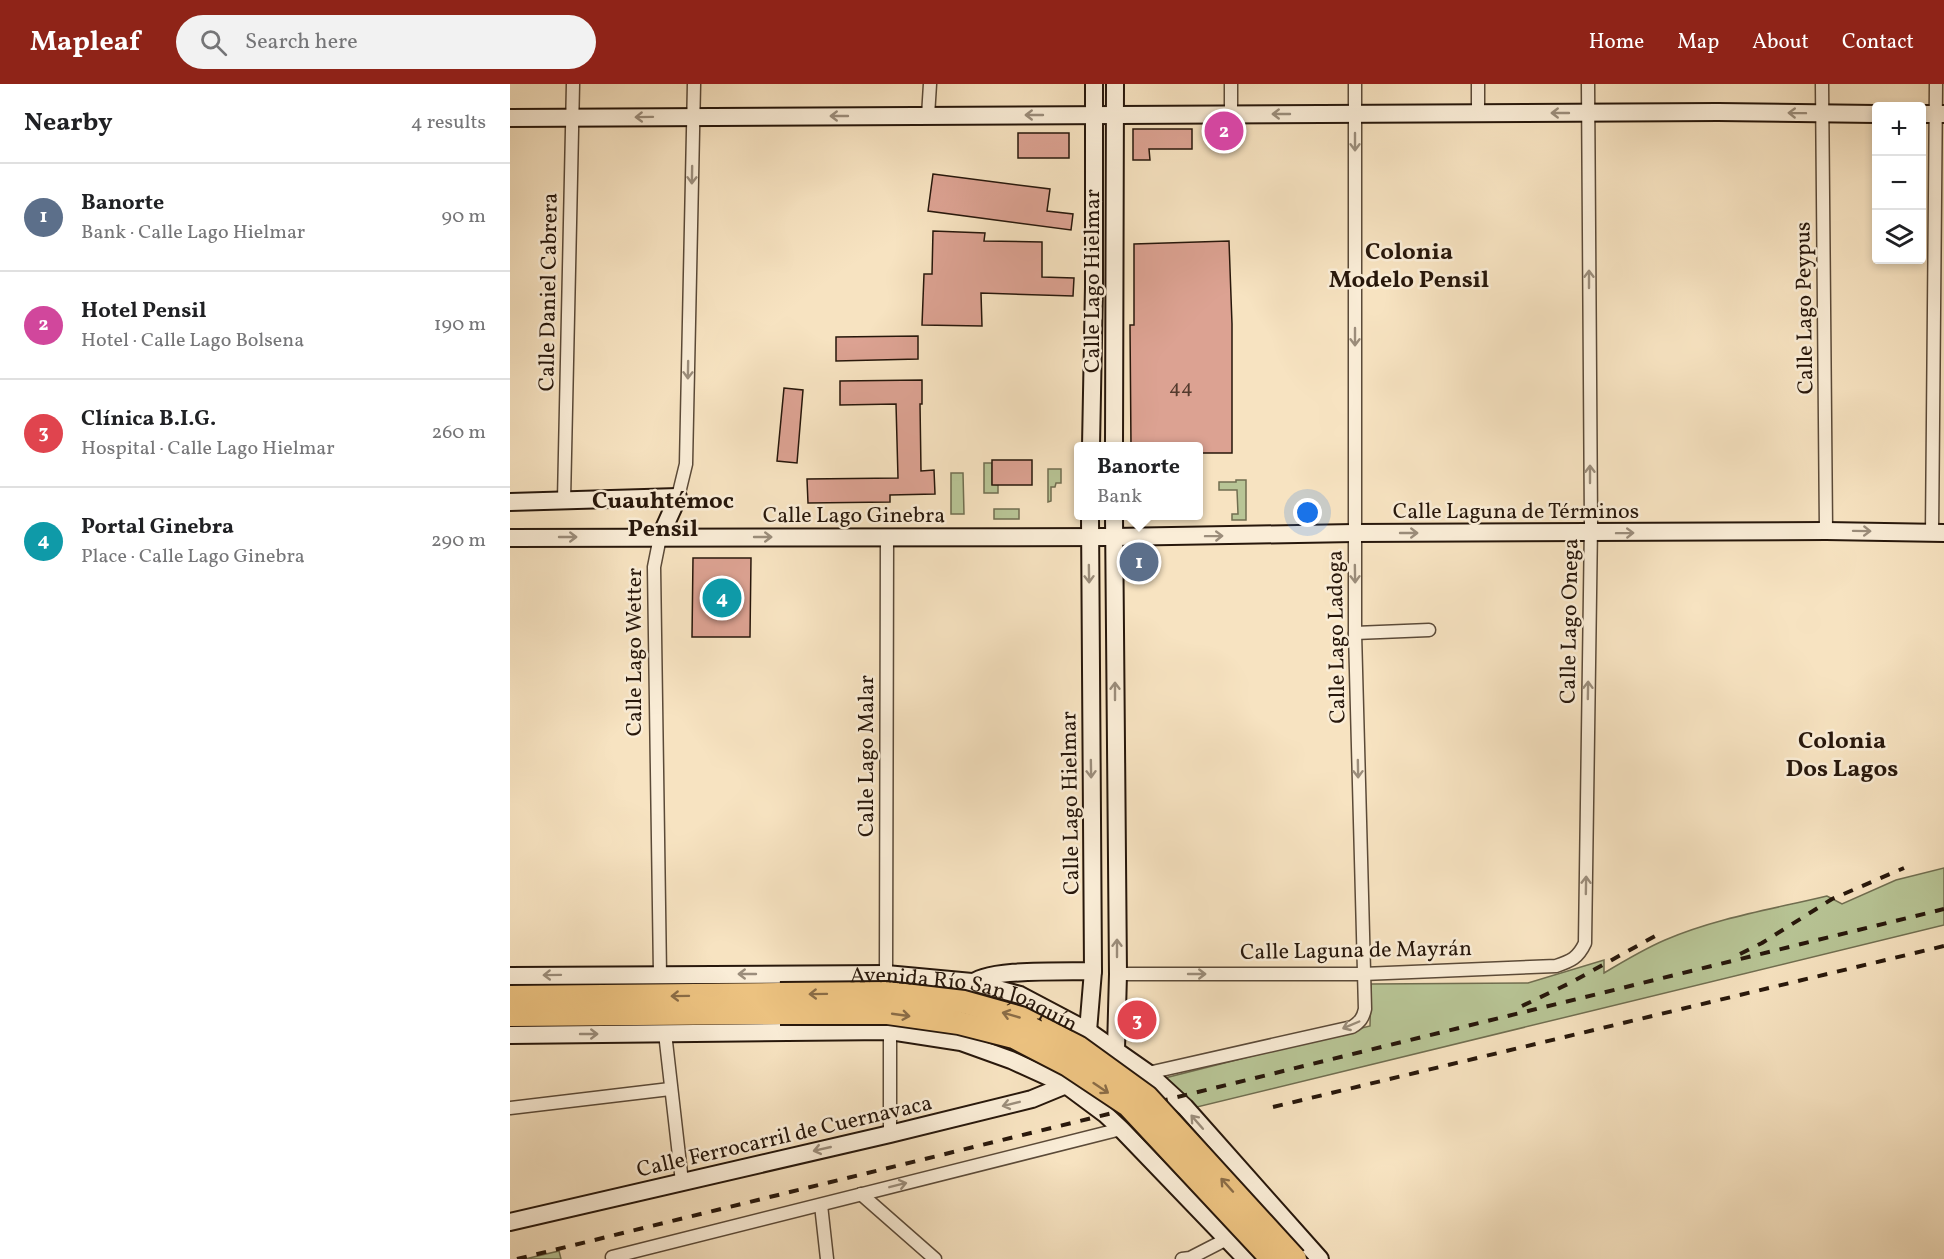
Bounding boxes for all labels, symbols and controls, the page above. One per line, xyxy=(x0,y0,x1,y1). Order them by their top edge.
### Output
search box xyxy=(176,15,596,69)
text: Mapleaf xyxy=(30,23,140,62)
icon: search xyxy=(197,26,230,59)
text: Search here xyxy=(245,27,358,58)
text: Home xyxy=(1589,28,1644,57)
text: Map xyxy=(1677,28,1719,57)
text: About xyxy=(1752,28,1809,57)
text: Contact xyxy=(1842,28,1914,57)
map controls xyxy=(1872,102,1926,264)
button: + xyxy=(1872,102,1926,156)
text: Nearby xyxy=(24,105,113,141)
one-way arrow xyxy=(1551,107,1571,119)
pin: 2 xyxy=(1204,108,1244,154)
one-way arrow xyxy=(1272,108,1292,120)
one-way arrow xyxy=(1788,108,1808,119)
text: 4 results xyxy=(411,109,486,137)
one-way arrow xyxy=(1025,109,1045,121)
one-way arrow xyxy=(830,110,850,122)
one-way arrow xyxy=(635,111,655,123)
one-way arrow xyxy=(1349,132,1361,152)
button: − xyxy=(1872,156,1926,210)
one-way arrow xyxy=(686,164,698,184)
text: Banorte xyxy=(81,188,164,219)
street label: Calle Lago Hielmar xyxy=(1078,189,1109,373)
street label: Calle Daniel Cabrera xyxy=(532,192,567,392)
text: 1 xyxy=(39,203,48,231)
text: 90 m xyxy=(442,203,486,231)
button: layers xyxy=(1872,210,1926,264)
text: Bank · Calle Lago Hielmar xyxy=(81,219,305,247)
street label: Calle Lago Peypus xyxy=(1788,221,1823,395)
district label: Colonia Modelo Pensil xyxy=(1329,236,1489,298)
one-way arrow xyxy=(1583,270,1595,290)
text: Hotel Pensil xyxy=(81,296,207,327)
text: 2 xyxy=(38,311,49,339)
text: 190 m xyxy=(434,311,486,339)
text: Hotel · Calle Lago Bolsena xyxy=(81,327,304,355)
one-way arrow xyxy=(1349,327,1361,347)
one-way arrow xyxy=(682,359,694,379)
house number: 44 xyxy=(1169,374,1193,402)
text: Clínica B.I.G. xyxy=(81,404,216,435)
text: 3 xyxy=(38,419,49,447)
text: 260 m xyxy=(431,419,486,447)
text: Hospital · Calle Lago Hielmar xyxy=(81,435,335,463)
popup xyxy=(1074,442,1203,520)
text: Banorte xyxy=(1097,452,1180,483)
one-way arrow xyxy=(1585,465,1596,485)
text: Bank xyxy=(1097,483,1142,511)
district label: Cuauhtémoc Pensil xyxy=(592,485,734,547)
street label: Calle Laguna de Términos xyxy=(1393,497,1639,528)
your location xyxy=(1293,498,1322,527)
street label: Calle Lago Ginebra xyxy=(763,501,945,532)
text: Portal Ginebra xyxy=(81,512,234,543)
one-way arrow xyxy=(1852,526,1872,537)
text: 4 xyxy=(37,527,50,555)
text: 290 m xyxy=(431,527,486,555)
one-way arrow xyxy=(1399,527,1419,539)
one-way arrow xyxy=(1615,527,1635,539)
one-way arrow xyxy=(1204,530,1224,542)
one-way arrow xyxy=(558,531,578,543)
one-way arrow xyxy=(753,531,773,543)
street label: Calle Lago Onega xyxy=(1554,538,1587,704)
pin: 1 xyxy=(1120,540,1158,584)
text: Place · Calle Lago Ginebra xyxy=(81,543,305,571)
street label: Calle Lago Ladoga xyxy=(1320,550,1355,724)
one-way arrow xyxy=(1084,563,1095,583)
one-way arrow xyxy=(1349,564,1361,584)
street label: Calle Lago Wetter xyxy=(620,568,651,736)
pin: 4 xyxy=(702,576,742,620)
street label: Calle Lago Malar xyxy=(852,675,883,837)
one-way arrow xyxy=(1109,681,1121,701)
one-way arrow xyxy=(1583,681,1594,701)
street label: Calle Lago Hielmar xyxy=(1054,711,1089,895)
district label: Colonia Dos Lagos xyxy=(1786,725,1898,787)
one-way arrow xyxy=(1086,758,1097,778)
one-way arrow xyxy=(1352,759,1364,779)
one-way arrow xyxy=(1580,875,1592,895)
street label: Calle Laguna de Mayrán xyxy=(1240,934,1472,969)
one-way arrow xyxy=(1111,939,1123,959)
street label: Avenida Río San Joaquín xyxy=(850,961,1083,1041)
one-way arrow xyxy=(737,968,757,980)
one-way arrow xyxy=(1187,968,1207,980)
one-way arrow xyxy=(542,970,562,981)
one-way arrow xyxy=(809,988,829,1000)
one-way arrow xyxy=(670,990,690,1001)
pin: 3 xyxy=(1118,998,1156,1042)
one-way arrow xyxy=(891,1009,911,1020)
one-way arrow xyxy=(1002,1009,1021,1020)
one-way arrow xyxy=(1342,1020,1360,1031)
one-way arrow xyxy=(579,1028,599,1040)
one-way arrow xyxy=(1093,1081,1110,1094)
street label: Calle Ferrocarril de Cuernavaca xyxy=(634,1088,935,1187)
one-way arrow xyxy=(1002,1098,1021,1110)
one-way arrow xyxy=(1190,1115,1204,1130)
one-way arrow xyxy=(813,1144,832,1156)
one-way arrow xyxy=(1220,1178,1234,1193)
one-way arrow xyxy=(888,1179,907,1191)

